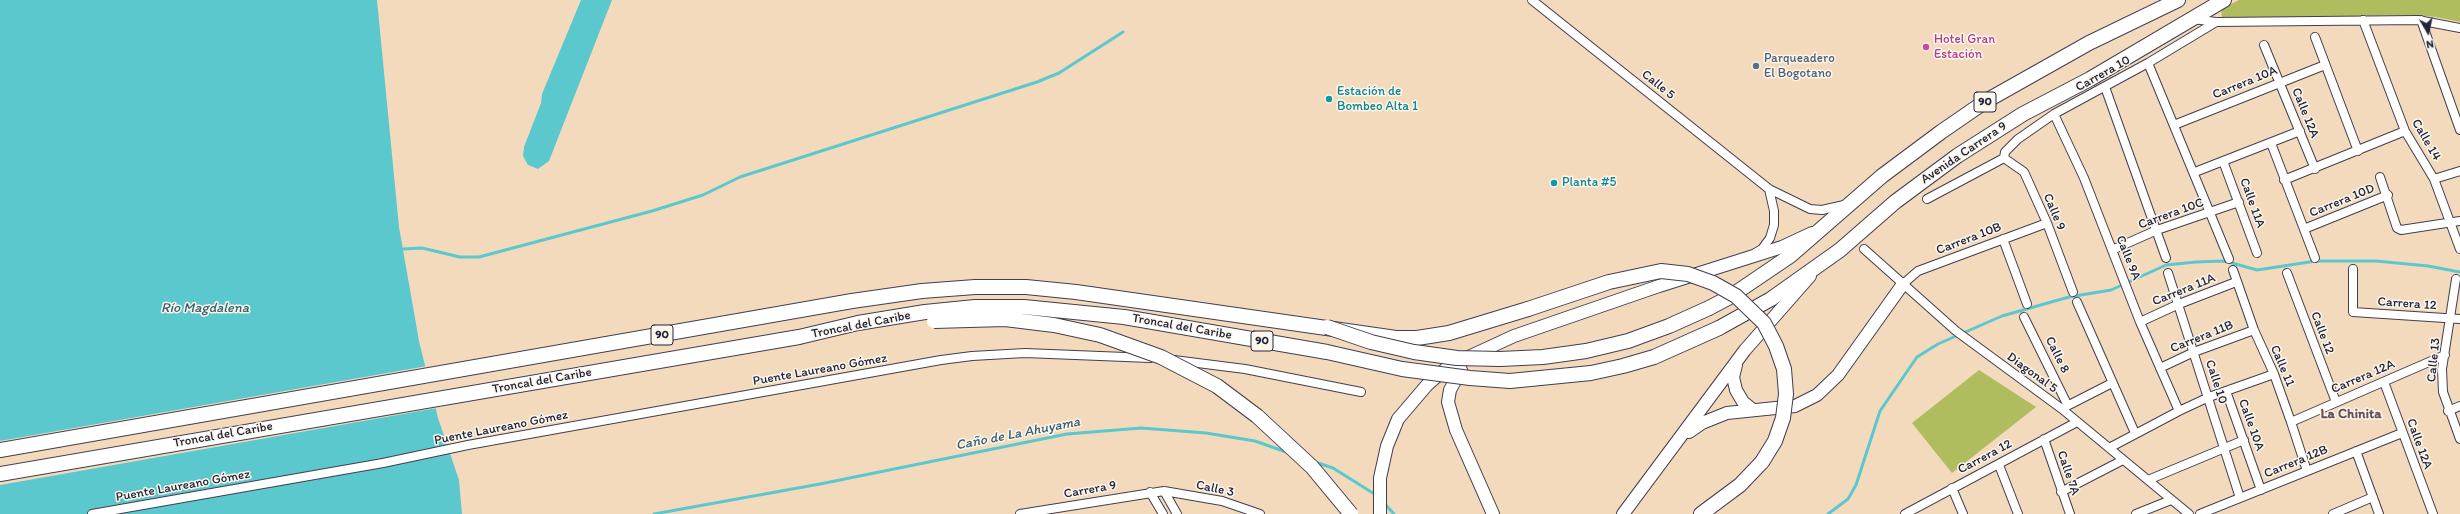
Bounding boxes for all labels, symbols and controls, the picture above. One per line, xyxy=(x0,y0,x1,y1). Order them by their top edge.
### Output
north arrow xyxy=(2408,12,2448,52)
place label: Hotel Gran Estación xyxy=(1934,32,1995,63)
text: N xyxy=(2425,37,2435,51)
marker: Hotel Gran Estación xyxy=(1921,42,1931,52)
place label: Parqueadero El Bogotano xyxy=(1764,51,1835,82)
street label: Carrera 10 xyxy=(2073,53,2133,95)
marker: Parqueadero El Bogotano xyxy=(1751,61,1761,71)
street label: Carrera 10A xyxy=(2210,63,2280,103)
street label: Calle 5 xyxy=(1638,67,1678,103)
place label: Estación de Bombeo Alta 1 xyxy=(1337,84,1418,115)
street label: Calle 12A xyxy=(2288,86,2322,140)
road number: 90 xyxy=(1974,92,1996,112)
marker: Estación de Bombeo Alta 1 xyxy=(1324,94,1334,104)
street label: Calle 14 xyxy=(2408,116,2444,164)
street label: Avenida Carrera 9 xyxy=(1918,118,2010,188)
place label: Planta #5 xyxy=(1562,175,1616,191)
street label: Calle 11A xyxy=(2236,176,2268,230)
marker: Planta #5 xyxy=(1549,178,1559,188)
street label: Carrera 10D xyxy=(2307,181,2377,221)
street label: Calle 9 xyxy=(2039,191,2069,233)
street label: Carrera 10C xyxy=(2136,195,2206,233)
street label: Carrera 10B xyxy=(1934,219,2004,259)
street label: Calle 9A xyxy=(2112,233,2144,283)
street label: Carrera 11A xyxy=(2150,270,2218,310)
street label: Carrera 12 xyxy=(2377,294,2437,314)
water label: Río Magdalena xyxy=(161,300,249,316)
street label: Troncal del Caribe xyxy=(810,308,912,342)
street label: Calle 12 xyxy=(2307,309,2337,357)
street label: Troncal del Caribe xyxy=(1131,311,1233,343)
street label: Carrera 11B xyxy=(2168,317,2236,357)
road number: 90 xyxy=(651,325,673,345)
road number: 90 xyxy=(1251,331,1273,351)
street label: Calle 8 xyxy=(2042,334,2072,376)
street label: Calle 13 xyxy=(2424,337,2444,383)
street label: Calle 11 xyxy=(2266,343,2298,389)
street label: Diagonal 5 xyxy=(2004,349,2060,397)
street label: Puente Laureano Gómez xyxy=(752,351,888,389)
street label: Carrera 12A xyxy=(2329,357,2397,397)
street label: Calle 10 xyxy=(2202,358,2230,406)
street label: Troncal del Caribe xyxy=(491,365,593,397)
street label: Calle 10A xyxy=(2234,397,2268,453)
district label: La Chinita xyxy=(2320,406,2382,422)
street label: Puente Laureano Gómez xyxy=(433,407,569,449)
water label: Caño de La Ahuyama xyxy=(954,414,1082,454)
street label: Calle 12A xyxy=(2403,417,2435,471)
street label: Troncal del Caribe xyxy=(172,419,274,451)
street label: Carrera 12 xyxy=(1955,436,2015,478)
street label: Carrera 12B xyxy=(2262,442,2330,482)
street label: Calle 7A xyxy=(2053,449,2083,497)
street label: Puente Laureano Gómez xyxy=(115,467,251,505)
street label: Calle 3 xyxy=(1194,477,1236,501)
street label: Carrera 9 xyxy=(1063,478,1117,502)

